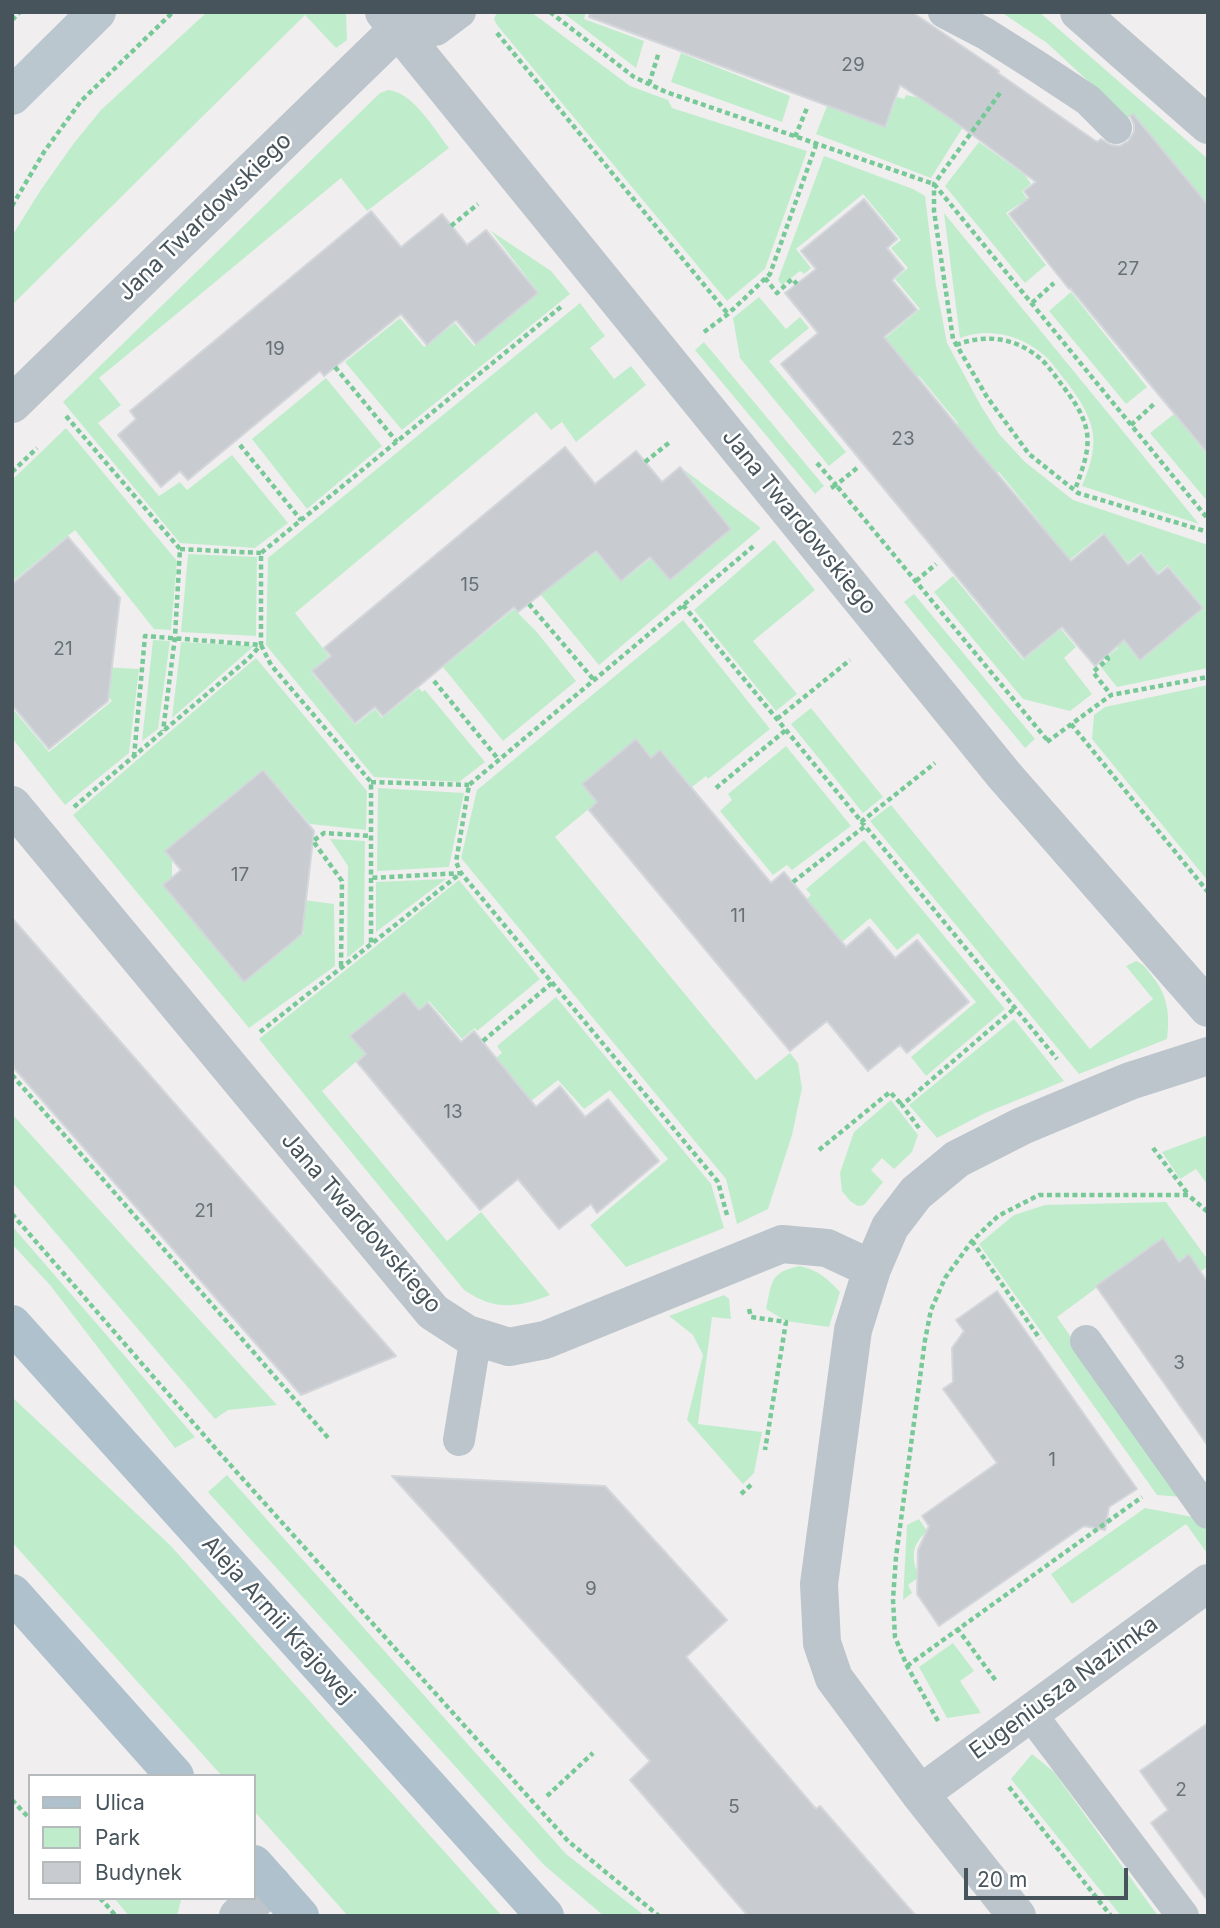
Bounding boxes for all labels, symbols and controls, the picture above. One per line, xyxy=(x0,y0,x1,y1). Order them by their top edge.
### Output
house number: 29 xyxy=(841,54,865,76)
street label: Jana Twardowskiego xyxy=(113,127,297,307)
house number: 27 xyxy=(1117,258,1139,280)
house number: 19 xyxy=(265,338,285,360)
street label: Jana Twardowskiego xyxy=(716,424,882,620)
house number: 23 xyxy=(891,428,915,450)
house number: 15 xyxy=(460,574,480,596)
house number: 21 xyxy=(53,638,73,660)
house number: 17 xyxy=(231,864,249,886)
house number: 11 xyxy=(730,905,746,927)
house number: 13 xyxy=(443,1101,463,1123)
street label: Jana Twardowskiego xyxy=(275,1127,447,1319)
house number: 21 xyxy=(194,1200,214,1222)
house number: 3 xyxy=(1173,1352,1185,1374)
house number: 1 xyxy=(1048,1449,1056,1471)
street label: Aleja Armii Krajowej xyxy=(196,1531,360,1709)
house number: 9 xyxy=(585,1578,597,1600)
street label: Eugeniusza Nazimka xyxy=(964,1610,1164,1766)
legend xyxy=(28,1774,256,1900)
house number: 2 xyxy=(1175,1779,1187,1801)
text: Ulica xyxy=(95,1790,145,1815)
house number: 5 xyxy=(728,1796,740,1818)
text: Park xyxy=(95,1825,140,1850)
scale bar xyxy=(968,1854,1132,1898)
text: Budynek xyxy=(95,1860,182,1885)
text: 20 m xyxy=(977,1867,1027,1892)

